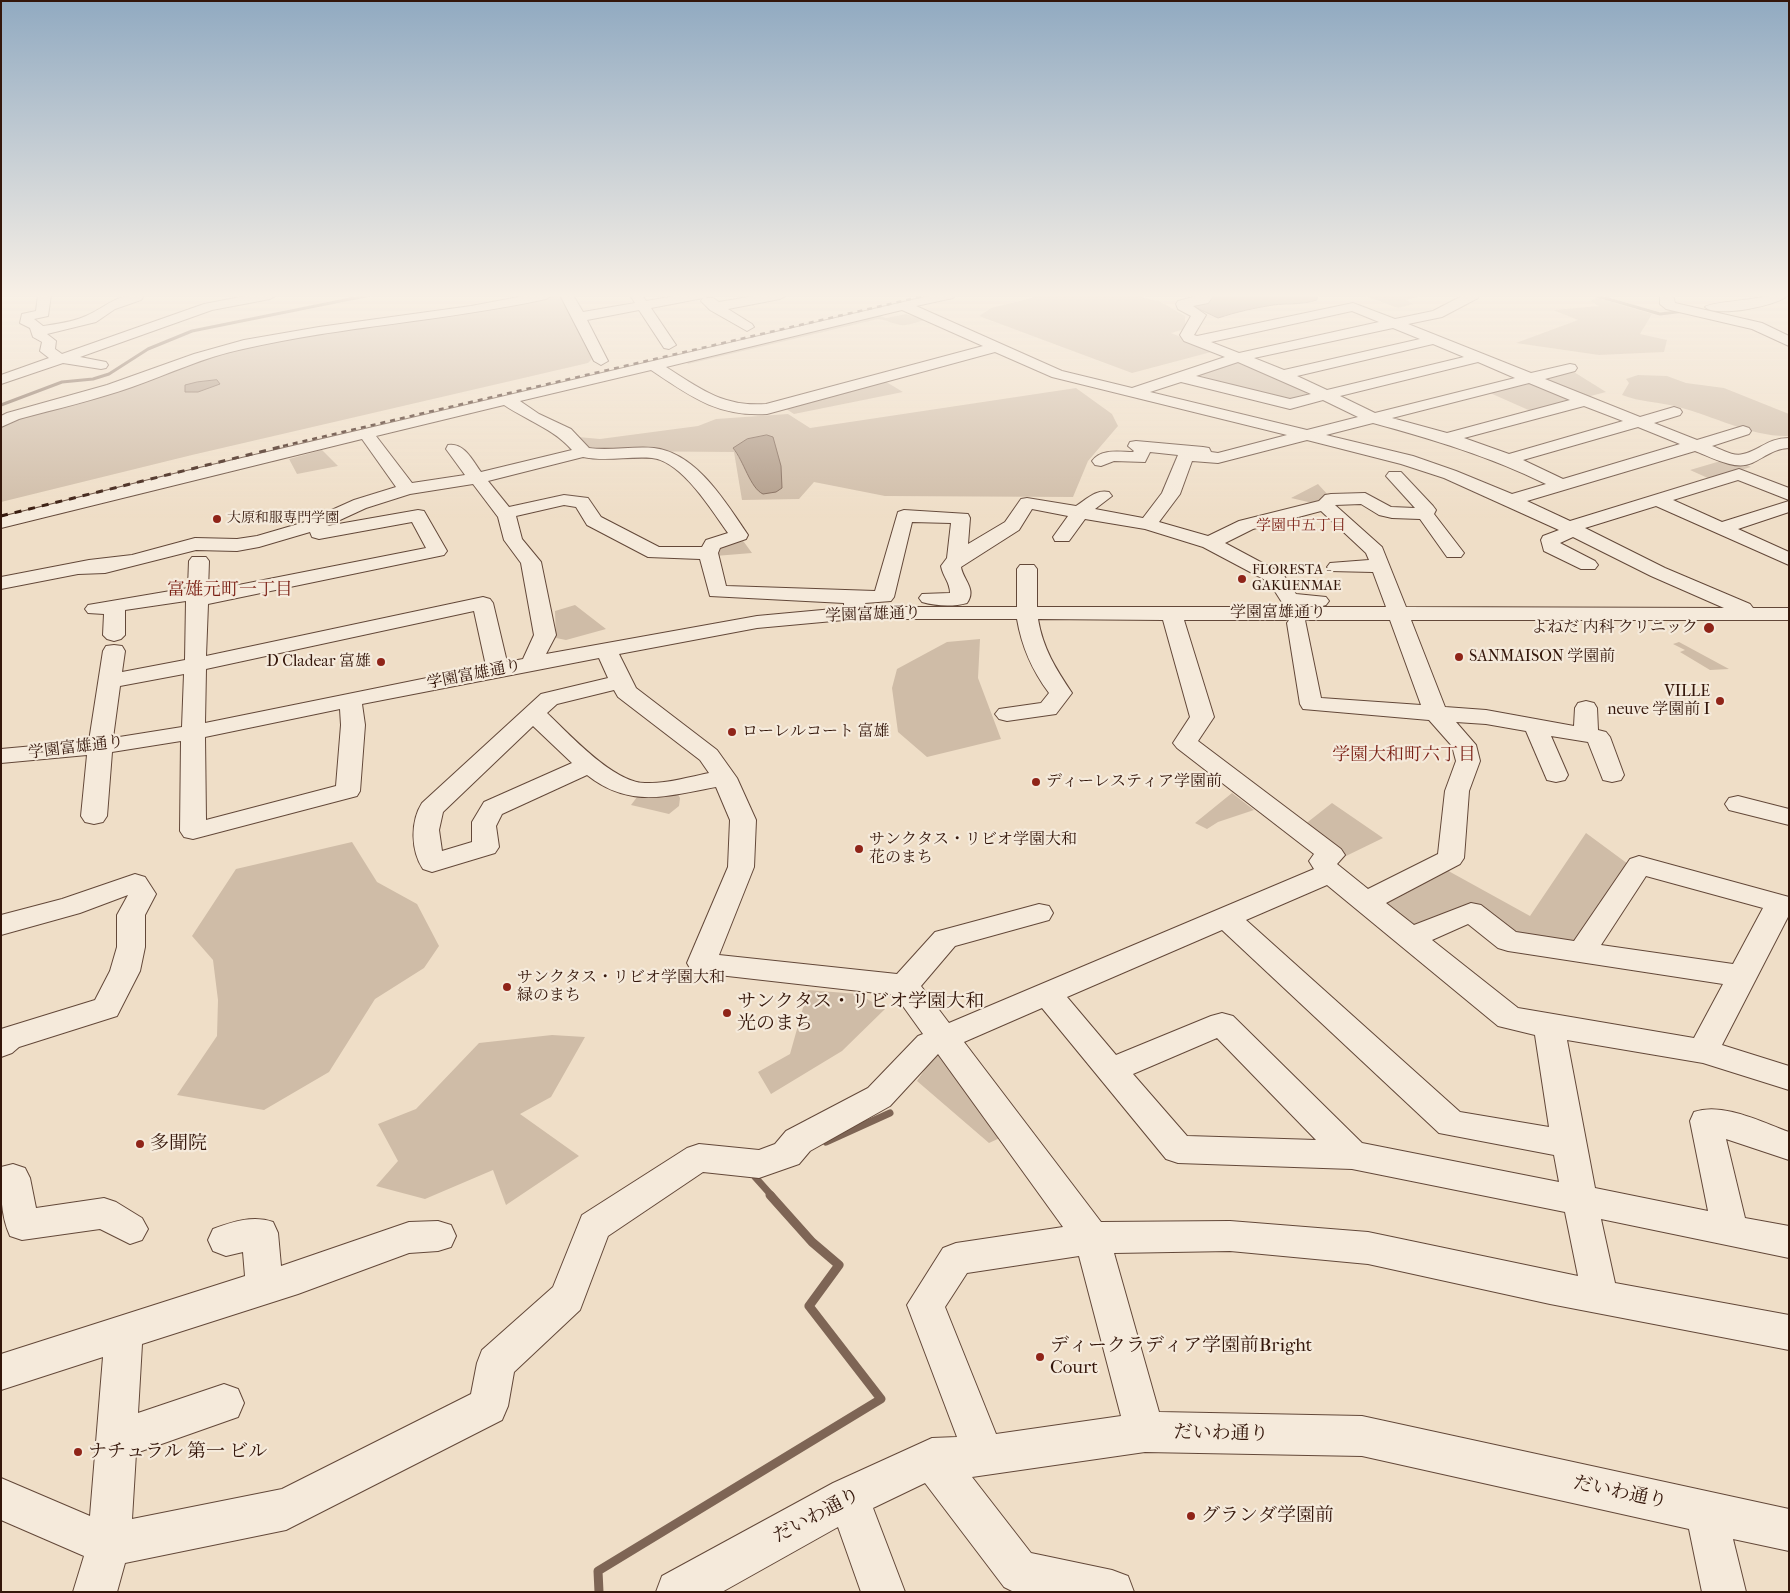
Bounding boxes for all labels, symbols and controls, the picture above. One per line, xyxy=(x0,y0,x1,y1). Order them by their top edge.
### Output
place label: 大原和服専門学園 xyxy=(227,511,339,527)
marker: 大原和服専門学園 xyxy=(211,513,223,525)
district label: 学園中五丁目 xyxy=(1256,517,1346,535)
place label: FLORESTA - GAKUENMAE xyxy=(1252,563,1341,596)
marker: FLORESTA - GAKUENMAE xyxy=(1236,573,1248,585)
district label: 富雄元町一丁目 xyxy=(167,580,293,602)
street label: 学園富雄通り xyxy=(1230,603,1326,623)
street label: 学園富雄通り xyxy=(825,604,921,626)
place label: よねだ 内科 クリニック xyxy=(1531,618,1698,638)
marker: よねだ 内科 クリニック xyxy=(1702,621,1716,635)
place label: SANMAISON 学園前 xyxy=(1469,647,1615,667)
marker: SANMAISON 学園前 xyxy=(1453,651,1465,663)
place label: D Cladear 富雄 xyxy=(267,652,371,672)
marker: D Cladear 富雄 xyxy=(375,656,387,668)
street label: 学園富雄通り xyxy=(425,656,523,694)
place label: VILLE neuve 学園前 I xyxy=(1607,682,1710,720)
marker: VILLE neuve 学園前 I xyxy=(1714,695,1726,707)
place label: ローレルコート 富雄 xyxy=(742,722,889,742)
marker: ローレルコート 富雄 xyxy=(726,726,738,738)
street label: 学園富雄通り xyxy=(27,733,125,763)
district label: 学園大和町六丁目 xyxy=(1332,745,1476,767)
place label: ディーレスティア学園前 xyxy=(1046,772,1222,792)
marker: ディーレスティア学園前 xyxy=(1030,776,1042,788)
place label: サンクタス・リビオ学園大和 花のまち xyxy=(869,830,1077,868)
marker: サンクタス・リビオ学園大和 花のまち xyxy=(853,843,865,855)
place label: サンクタス・リビオ学園大和 緑のまち xyxy=(517,968,725,1006)
marker: サンクタス・リビオ学園大和 緑のまち xyxy=(501,981,513,993)
place label: サンクタス・リビオ学園大和 光のまち xyxy=(737,991,984,1035)
marker: サンクタス・リビオ学園大和 光のまち xyxy=(721,1007,733,1019)
place label: 多聞院 xyxy=(150,1133,207,1155)
marker: 多聞院 xyxy=(134,1138,146,1150)
place label: ディークラディア学園前Bright Court xyxy=(1050,1335,1312,1379)
marker: ディークラディア学園前Bright Court xyxy=(1034,1351,1046,1363)
street label: だいわ通り xyxy=(1173,1422,1269,1446)
place label: ナチュラル 第一 ビル xyxy=(88,1441,267,1463)
marker: ナチュラル 第一 ビル xyxy=(72,1446,84,1458)
street label: だいわ通り xyxy=(1571,1472,1669,1514)
street label: だいわ通り xyxy=(770,1484,864,1548)
place label: グランダ学園前 xyxy=(1201,1505,1334,1527)
marker: グランダ学園前 xyxy=(1185,1510,1197,1522)

